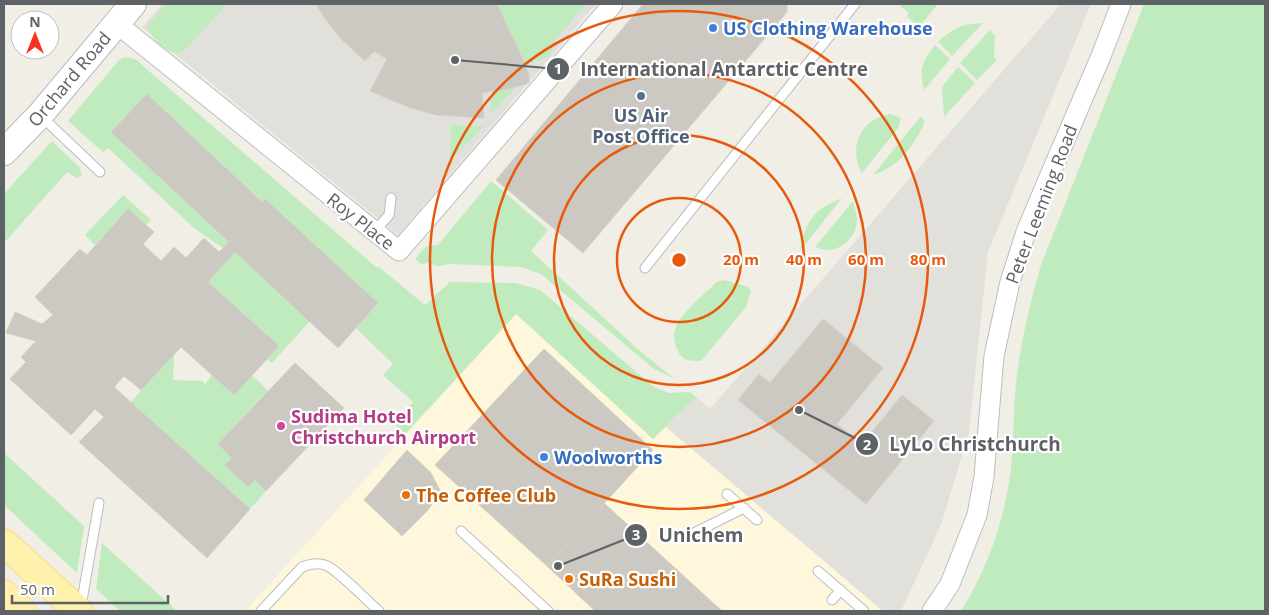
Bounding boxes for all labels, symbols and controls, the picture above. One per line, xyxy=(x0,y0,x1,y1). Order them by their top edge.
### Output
north arrow xyxy=(10,10,60,60)
text: N xyxy=(29,12,41,31)
place label: US Clothing Warehouse xyxy=(723,16,933,40)
marker: US Clothing Warehouse xyxy=(707,22,719,34)
street label: Orchard Road xyxy=(22,26,116,132)
callout: International Antarctic Centre xyxy=(546,52,878,86)
text: International Antarctic Centre xyxy=(580,56,868,82)
text: 1 xyxy=(554,58,562,78)
marker: US Air Post Office xyxy=(635,90,647,102)
place label: US Air Post Office xyxy=(592,103,690,148)
street label: Peter Leeming Road xyxy=(1000,121,1082,287)
street label: Roy Place xyxy=(322,187,400,255)
text: 20 m xyxy=(723,249,759,269)
text: 40 m xyxy=(786,249,822,269)
text: 60 m xyxy=(848,249,884,269)
text: 80 m xyxy=(910,249,946,269)
centre of rings xyxy=(670,251,688,269)
place label: Sudima Hotel Christchurch Airport xyxy=(291,404,476,449)
marker: Sudima Hotel Christchurch Airport xyxy=(275,420,287,432)
callout: LyLo Christchurch xyxy=(854,427,1070,461)
text: LyLo Christchurch xyxy=(889,431,1061,457)
text: 2 xyxy=(863,434,872,454)
place label: Woolworths xyxy=(554,445,663,469)
marker: Woolworths xyxy=(538,451,550,463)
place label: The Coffee Club xyxy=(416,483,556,507)
marker: The Coffee Club xyxy=(400,489,412,501)
callout: Unichem xyxy=(624,518,754,552)
text: Unichem xyxy=(659,522,743,548)
text: 3 xyxy=(632,524,640,544)
place label: SuRa Sushi xyxy=(579,567,676,591)
scale bar xyxy=(12,572,169,604)
marker: SuRa Sushi xyxy=(563,573,575,585)
text: 50 m xyxy=(20,579,55,599)

